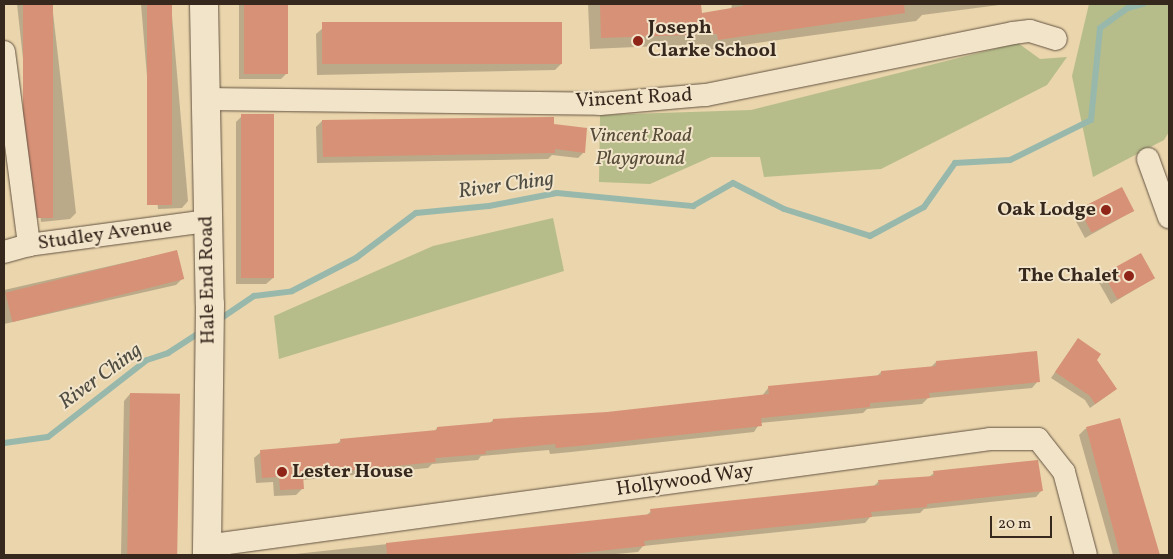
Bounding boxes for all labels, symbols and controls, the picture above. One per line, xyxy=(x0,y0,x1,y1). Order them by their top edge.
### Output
place label: Joseph Clarke School xyxy=(648,17,777,64)
marker: Joseph Clarke School xyxy=(632,35,644,47)
street label: Vincent Road xyxy=(575,84,693,114)
park label: Vincent Road Playground xyxy=(588,125,692,172)
water label: River Ching xyxy=(456,167,556,205)
place label: Oak Lodge xyxy=(997,198,1096,222)
marker: Oak Lodge xyxy=(1100,204,1112,216)
street label: Studley Avenue xyxy=(36,214,174,256)
street label: Hale End Road xyxy=(195,215,221,345)
place label: The Chalet xyxy=(1018,264,1119,288)
marker: The Chalet xyxy=(1123,270,1135,282)
water label: River Ching xyxy=(55,338,147,416)
street label: Hollywood Way xyxy=(615,459,755,503)
place label: Lester House xyxy=(292,460,413,484)
marker: Lester House xyxy=(276,466,288,478)
scale bar xyxy=(993,506,1056,538)
text: 20 m xyxy=(998,514,1031,535)

